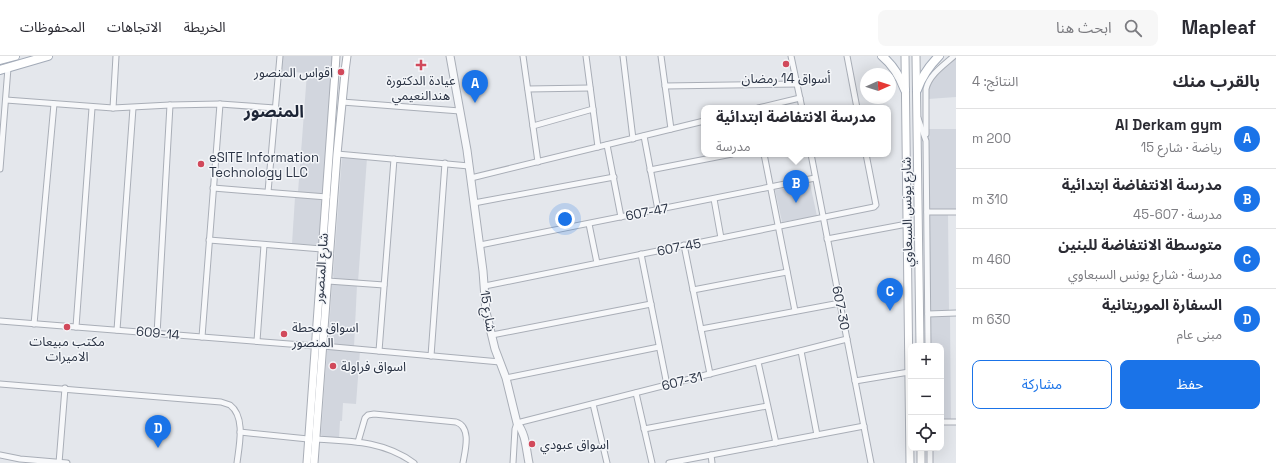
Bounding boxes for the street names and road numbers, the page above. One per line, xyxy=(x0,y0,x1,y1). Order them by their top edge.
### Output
street label: شارع يونس السبعاوي xyxy=(898,157,918,267)
street label: 607-47 xyxy=(624,199,670,225)
street label: شارع المنصور xyxy=(310,232,334,305)
street label: 607-45 xyxy=(656,234,703,260)
street label: 607-30 xyxy=(828,284,854,332)
street label: شارع 15 xyxy=(474,289,500,333)
street label: 609-14 xyxy=(135,323,181,343)
street label: 607-31 xyxy=(660,368,704,394)

